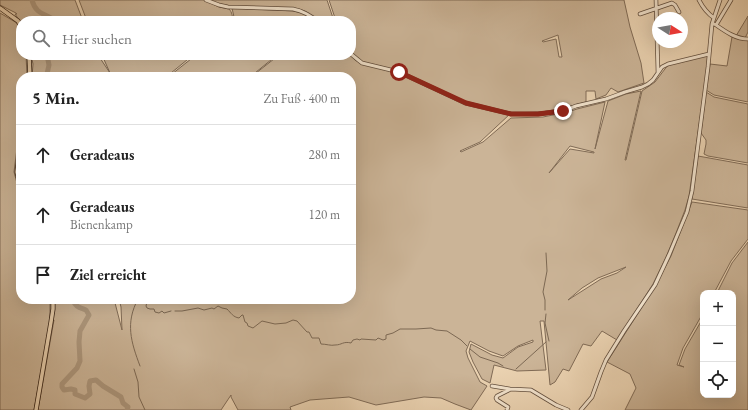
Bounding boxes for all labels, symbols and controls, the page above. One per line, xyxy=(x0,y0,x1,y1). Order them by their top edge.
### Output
north arrow xyxy=(652,12,688,48)
search box xyxy=(16,16,356,60)
icon: search xyxy=(30,27,52,49)
text: Hier suchen xyxy=(62,29,132,48)
route start xyxy=(390,63,408,81)
text: 5 Min. xyxy=(32,87,79,109)
text: Zu Fuß · 400 m xyxy=(263,90,340,107)
route end xyxy=(554,102,572,120)
icon: ahead xyxy=(32,144,54,166)
text: Geradeaus xyxy=(70,145,134,164)
text: 280 m xyxy=(309,146,340,163)
text: Geradeaus xyxy=(70,197,134,216)
icon: ahead xyxy=(32,204,54,226)
text: 120 m xyxy=(309,206,340,223)
text: Bienenkamp xyxy=(70,216,133,233)
icon: arrive xyxy=(32,264,54,286)
text: Ziel erreicht xyxy=(70,265,146,284)
map controls xyxy=(700,290,736,398)
button: + xyxy=(700,290,736,326)
button: − xyxy=(700,326,736,362)
button: locate xyxy=(700,362,736,398)

